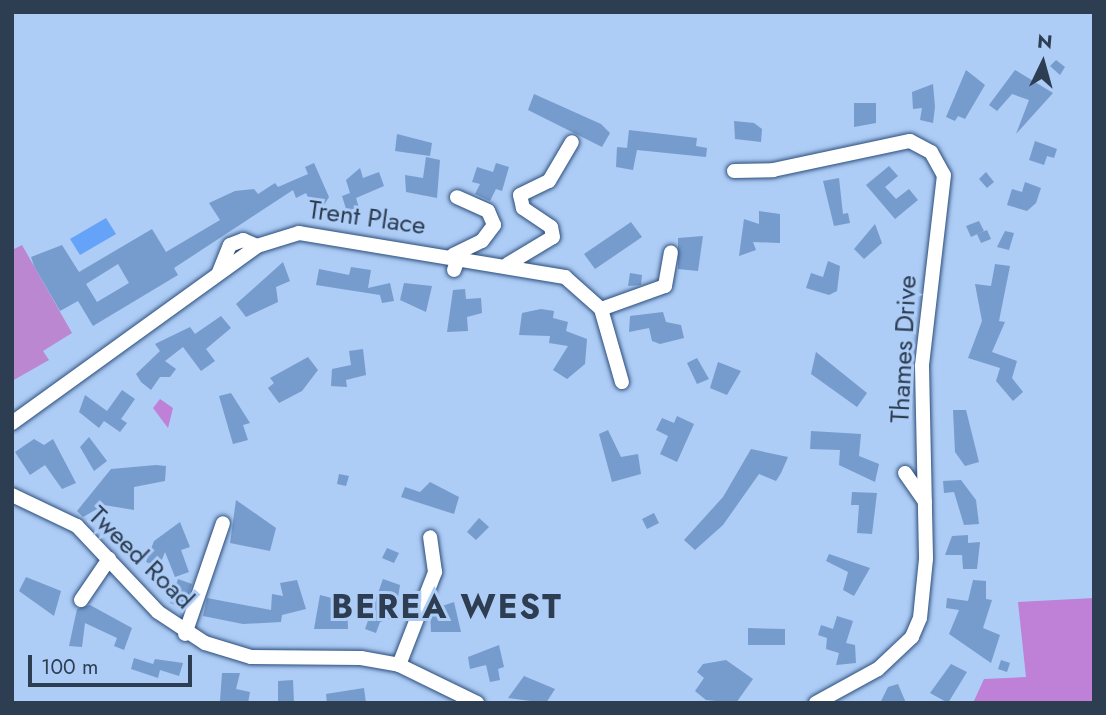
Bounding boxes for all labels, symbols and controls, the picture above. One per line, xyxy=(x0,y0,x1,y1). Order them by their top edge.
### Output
text: N xyxy=(1036,27,1054,56)
north arrow xyxy=(1008,28,1078,98)
street label: Trent Place xyxy=(306,194,428,242)
street label: Thames Drive xyxy=(885,274,923,424)
street label: Tweed Road xyxy=(82,500,200,616)
district label: BEREA WEST xyxy=(333,587,561,627)
scale bar xyxy=(32,642,196,686)
text: 100 m xyxy=(41,652,98,682)

